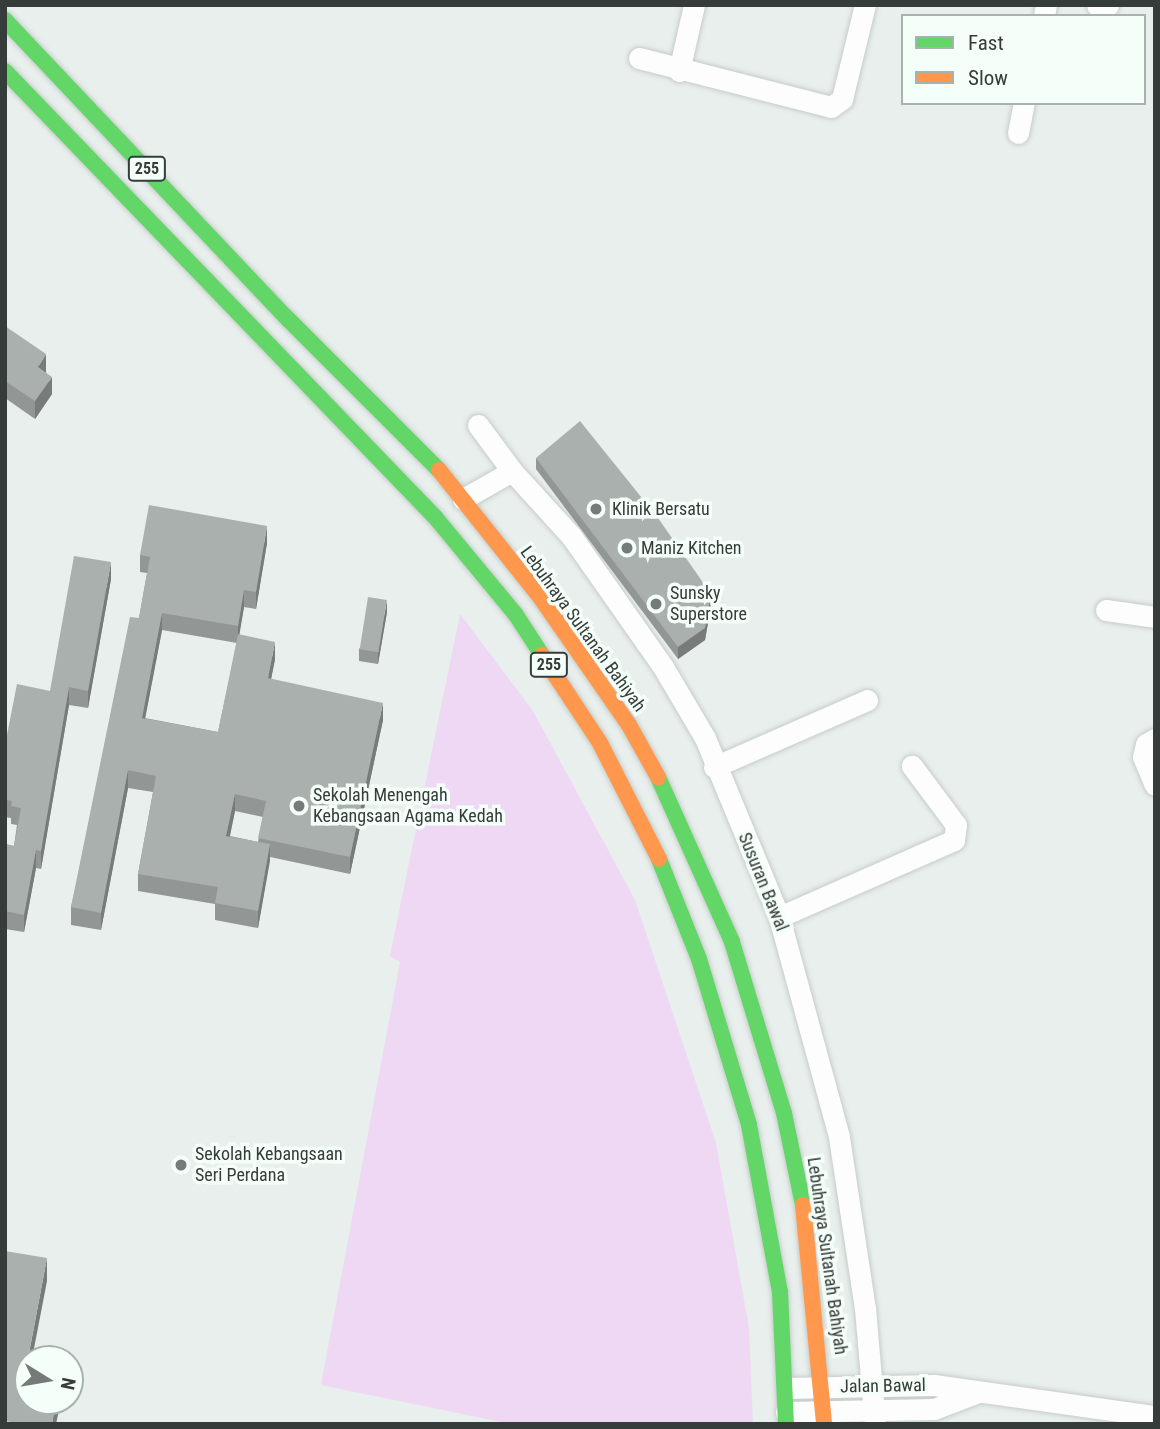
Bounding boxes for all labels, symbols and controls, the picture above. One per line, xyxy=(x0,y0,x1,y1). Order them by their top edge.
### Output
legend xyxy=(901,14,1146,105)
text: Fast xyxy=(968,31,1004,55)
text: Slow xyxy=(968,66,1008,90)
road number: 255 xyxy=(128,156,166,182)
place label: Klinik Bersatu xyxy=(612,498,710,520)
marker: Klinik Bersatu xyxy=(586,499,606,519)
place label: Maniz Kitchen xyxy=(641,537,742,559)
marker: Maniz Kitchen xyxy=(619,540,635,556)
street label: Lebuhraya Sultanah Bahiyah xyxy=(516,542,650,716)
place label: Sunsky Superstore xyxy=(670,583,747,626)
marker: Sunsky Superstore xyxy=(648,596,664,612)
road number: 255 xyxy=(530,652,568,678)
place label: Sekolah Menengah Kebangsaan Agama Kedah xyxy=(313,785,503,828)
marker: Sekolah Menengah Kebangsaan Agama Kedah xyxy=(291,798,307,814)
street label: Susuran Bawal xyxy=(733,830,793,934)
place label: Sekolah Kebangsaan Seri Perdana xyxy=(195,1144,343,1186)
street label: Lebuhraya Sultanah Bahiyah xyxy=(802,1156,852,1356)
marker: Sekolah Kebangsaan Seri Perdana xyxy=(173,1157,189,1173)
north arrow xyxy=(14,1345,84,1415)
street label: Jalan Bawal xyxy=(840,1374,926,1398)
text: N xyxy=(56,1376,81,1392)

